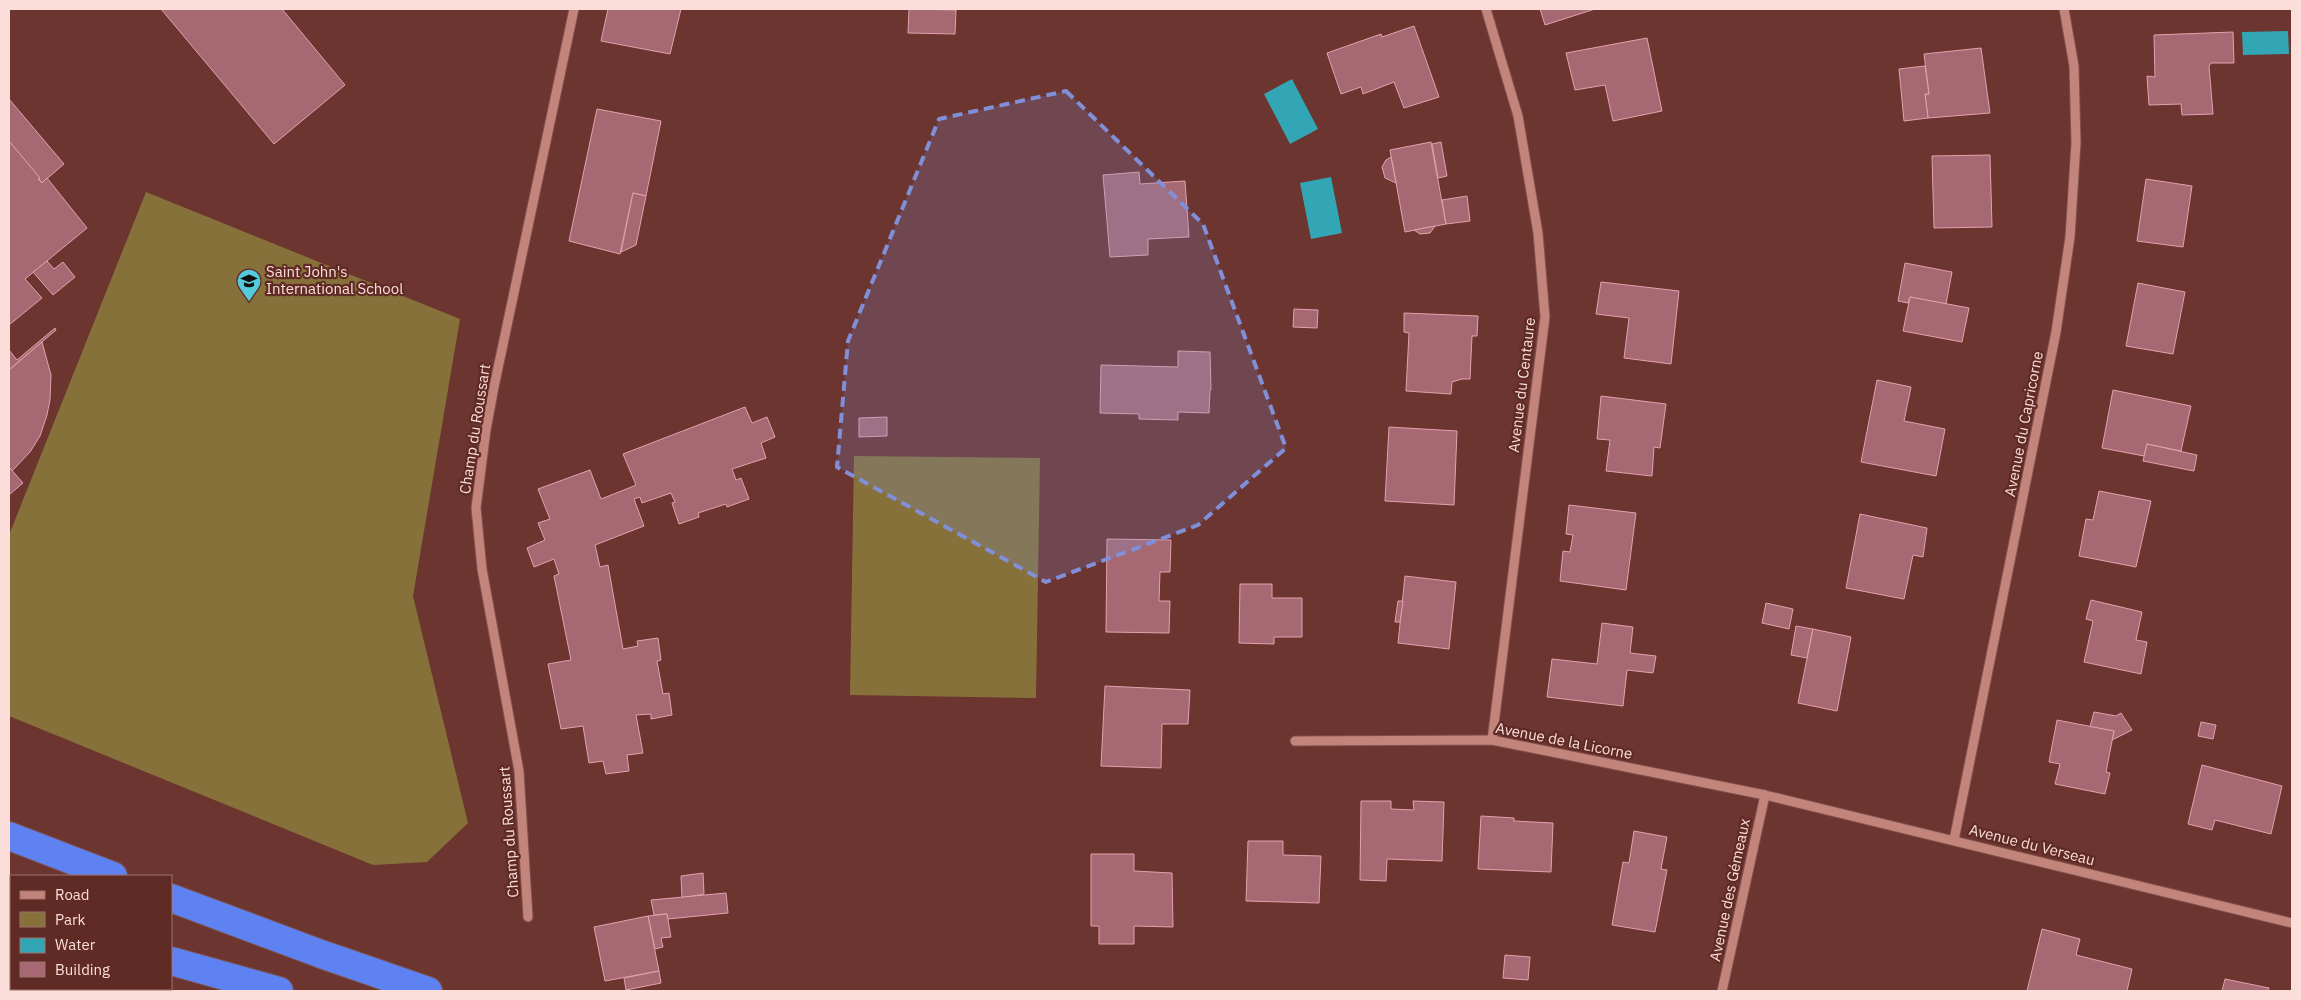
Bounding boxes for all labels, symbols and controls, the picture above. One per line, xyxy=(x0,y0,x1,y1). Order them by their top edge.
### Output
place label: Saint John's International School xyxy=(266,262,403,298)
school or university icon: Saint John's International School xyxy=(236,268,262,302)
street label: Avenue du Centaure xyxy=(1504,316,1539,454)
street label: Avenue du Capricorne xyxy=(2000,350,2047,498)
street label: Champ du Roussart xyxy=(455,362,494,495)
street label: Avenue de la Licorne xyxy=(1494,718,1634,763)
street label: Champ du Roussart xyxy=(494,766,523,898)
street label: Avenue des Gémeaux xyxy=(1705,816,1754,963)
street label: Avenue du Verseau xyxy=(1967,820,2097,869)
legend xyxy=(10,875,172,990)
text: Road xyxy=(55,885,90,904)
text: Park xyxy=(55,910,85,929)
text: Water xyxy=(55,935,96,954)
text: Building xyxy=(55,960,110,979)

